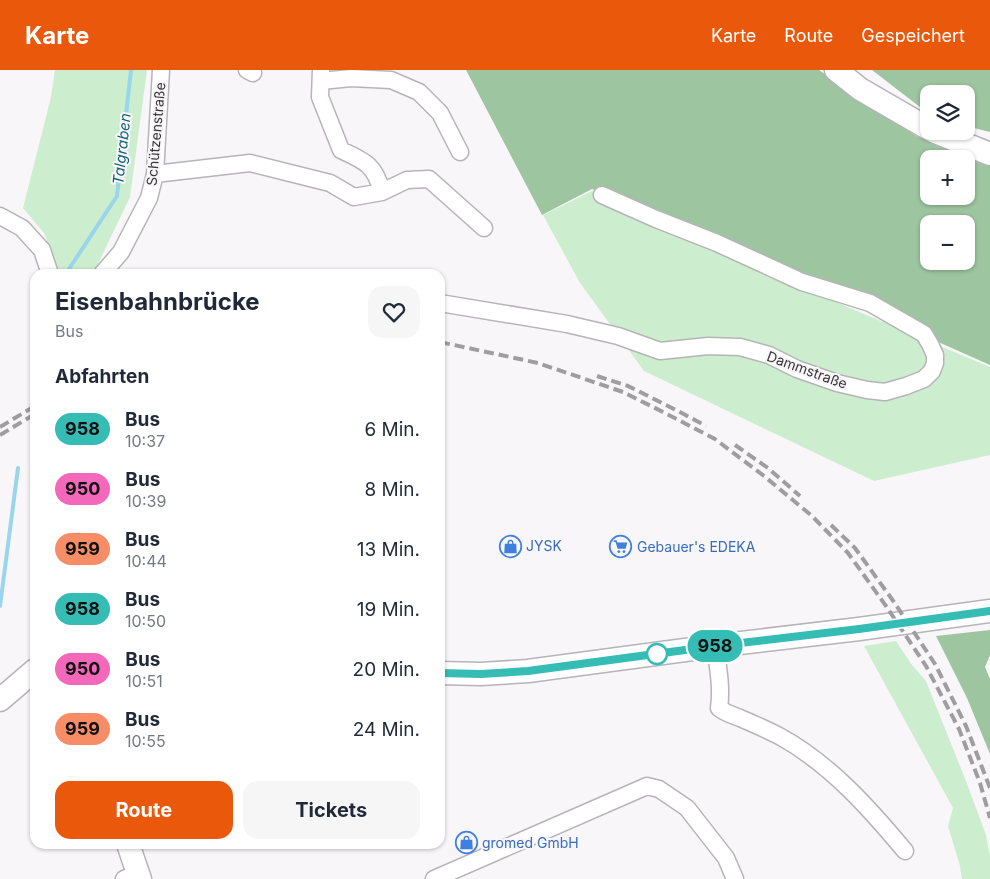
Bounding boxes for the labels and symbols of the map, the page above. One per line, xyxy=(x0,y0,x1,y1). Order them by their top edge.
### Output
street label: Schützenstraße xyxy=(143,81,169,186)
water label: Talgraben xyxy=(108,112,135,186)
street label: Dammstraße xyxy=(765,347,850,392)
shop icon: JYSK xyxy=(498,534,522,558)
supermarket icon: Gebauer's EDEKA xyxy=(609,535,633,559)
place label: JYSK xyxy=(526,537,562,554)
place label: Gebauer's EDEKA xyxy=(637,538,756,555)
line badge: 958 xyxy=(686,630,744,662)
unlabelled marker xyxy=(646,643,668,665)
shop icon: gromed GmbH xyxy=(454,831,478,855)
place label: gromed GmbH xyxy=(482,834,579,851)

